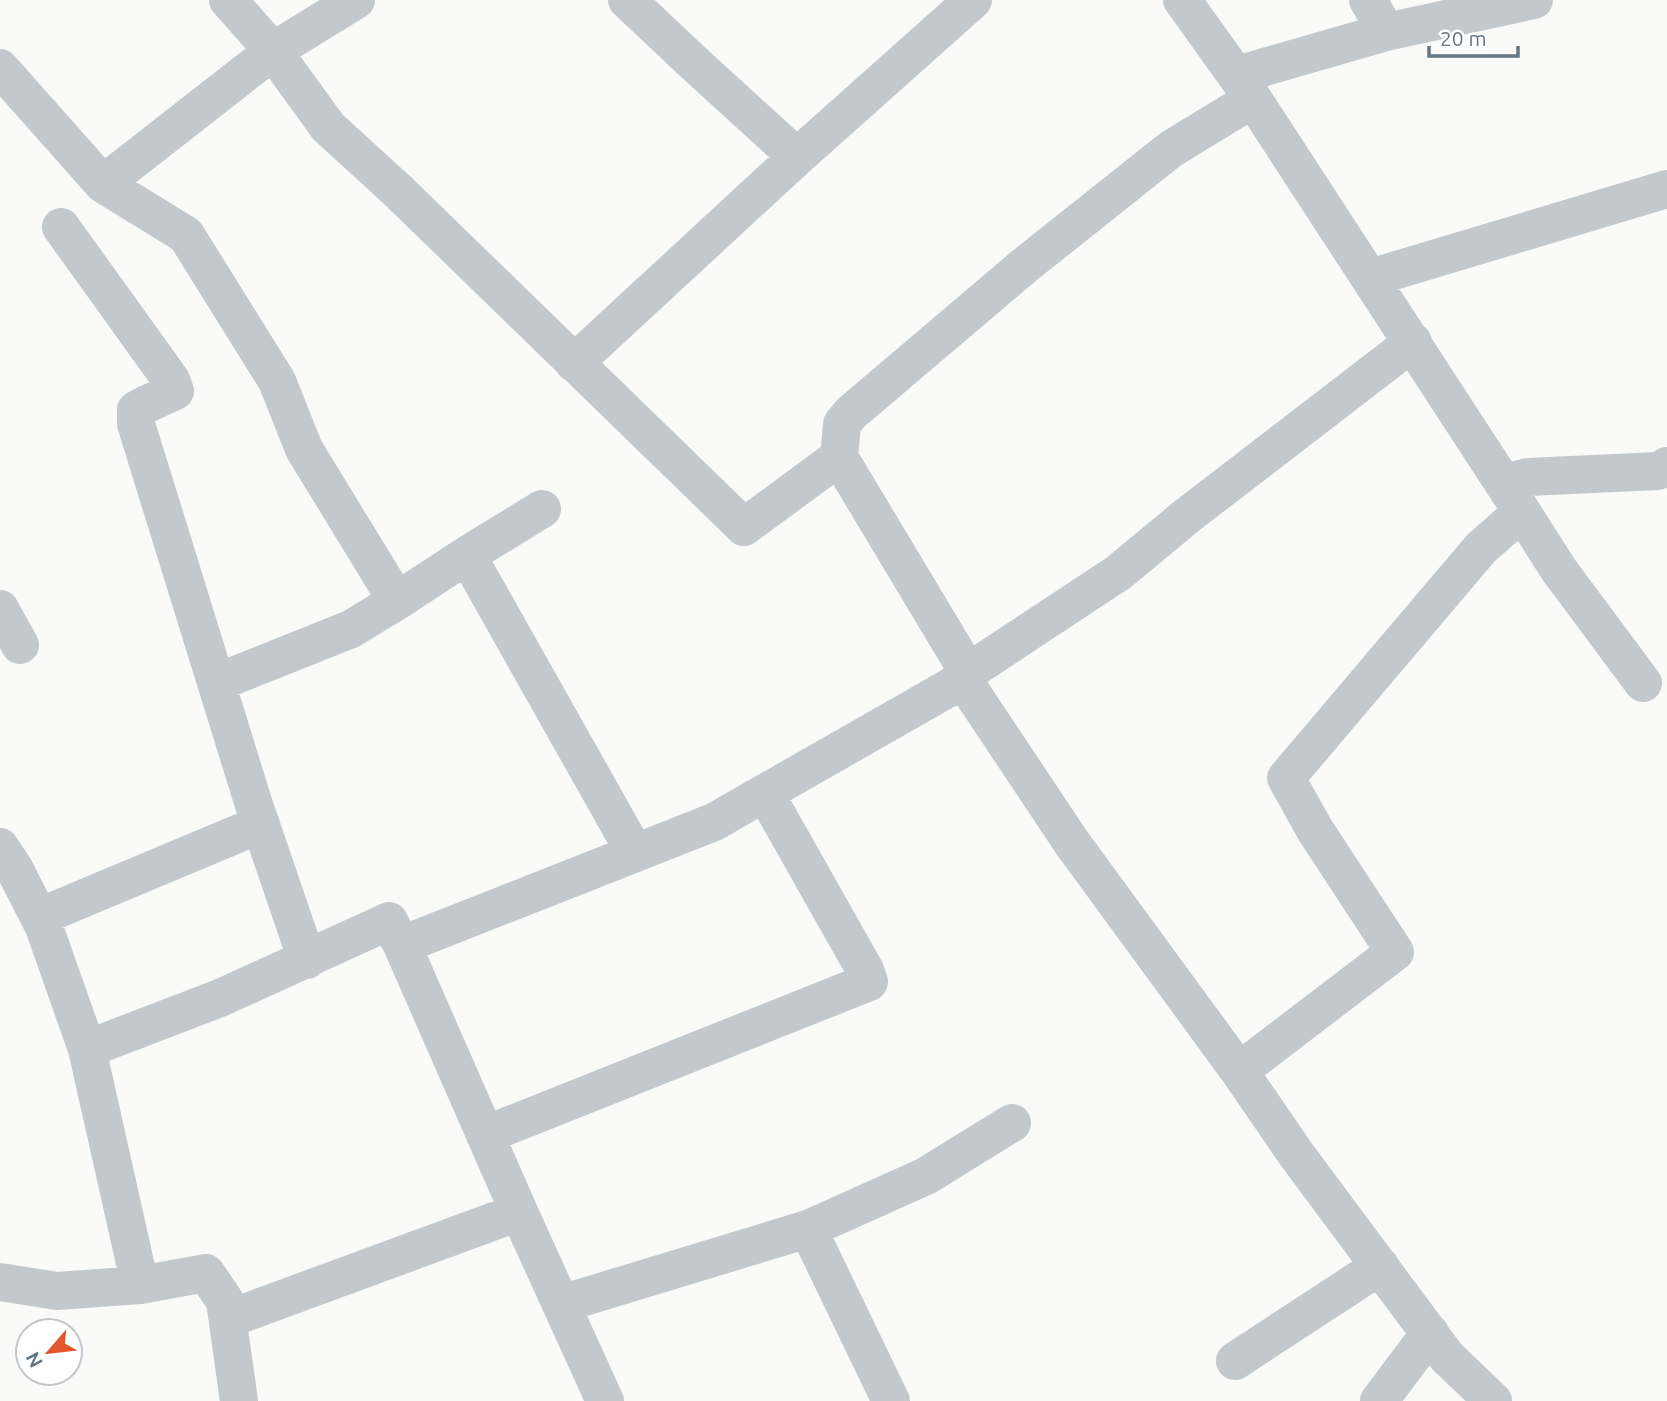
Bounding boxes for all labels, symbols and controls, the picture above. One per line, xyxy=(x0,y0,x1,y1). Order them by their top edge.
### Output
scale bar xyxy=(1429,14,1518,58)
text: 20 m xyxy=(1440,26,1487,50)
north arrow xyxy=(14,1317,84,1387)
text: N xyxy=(21,1349,47,1371)

